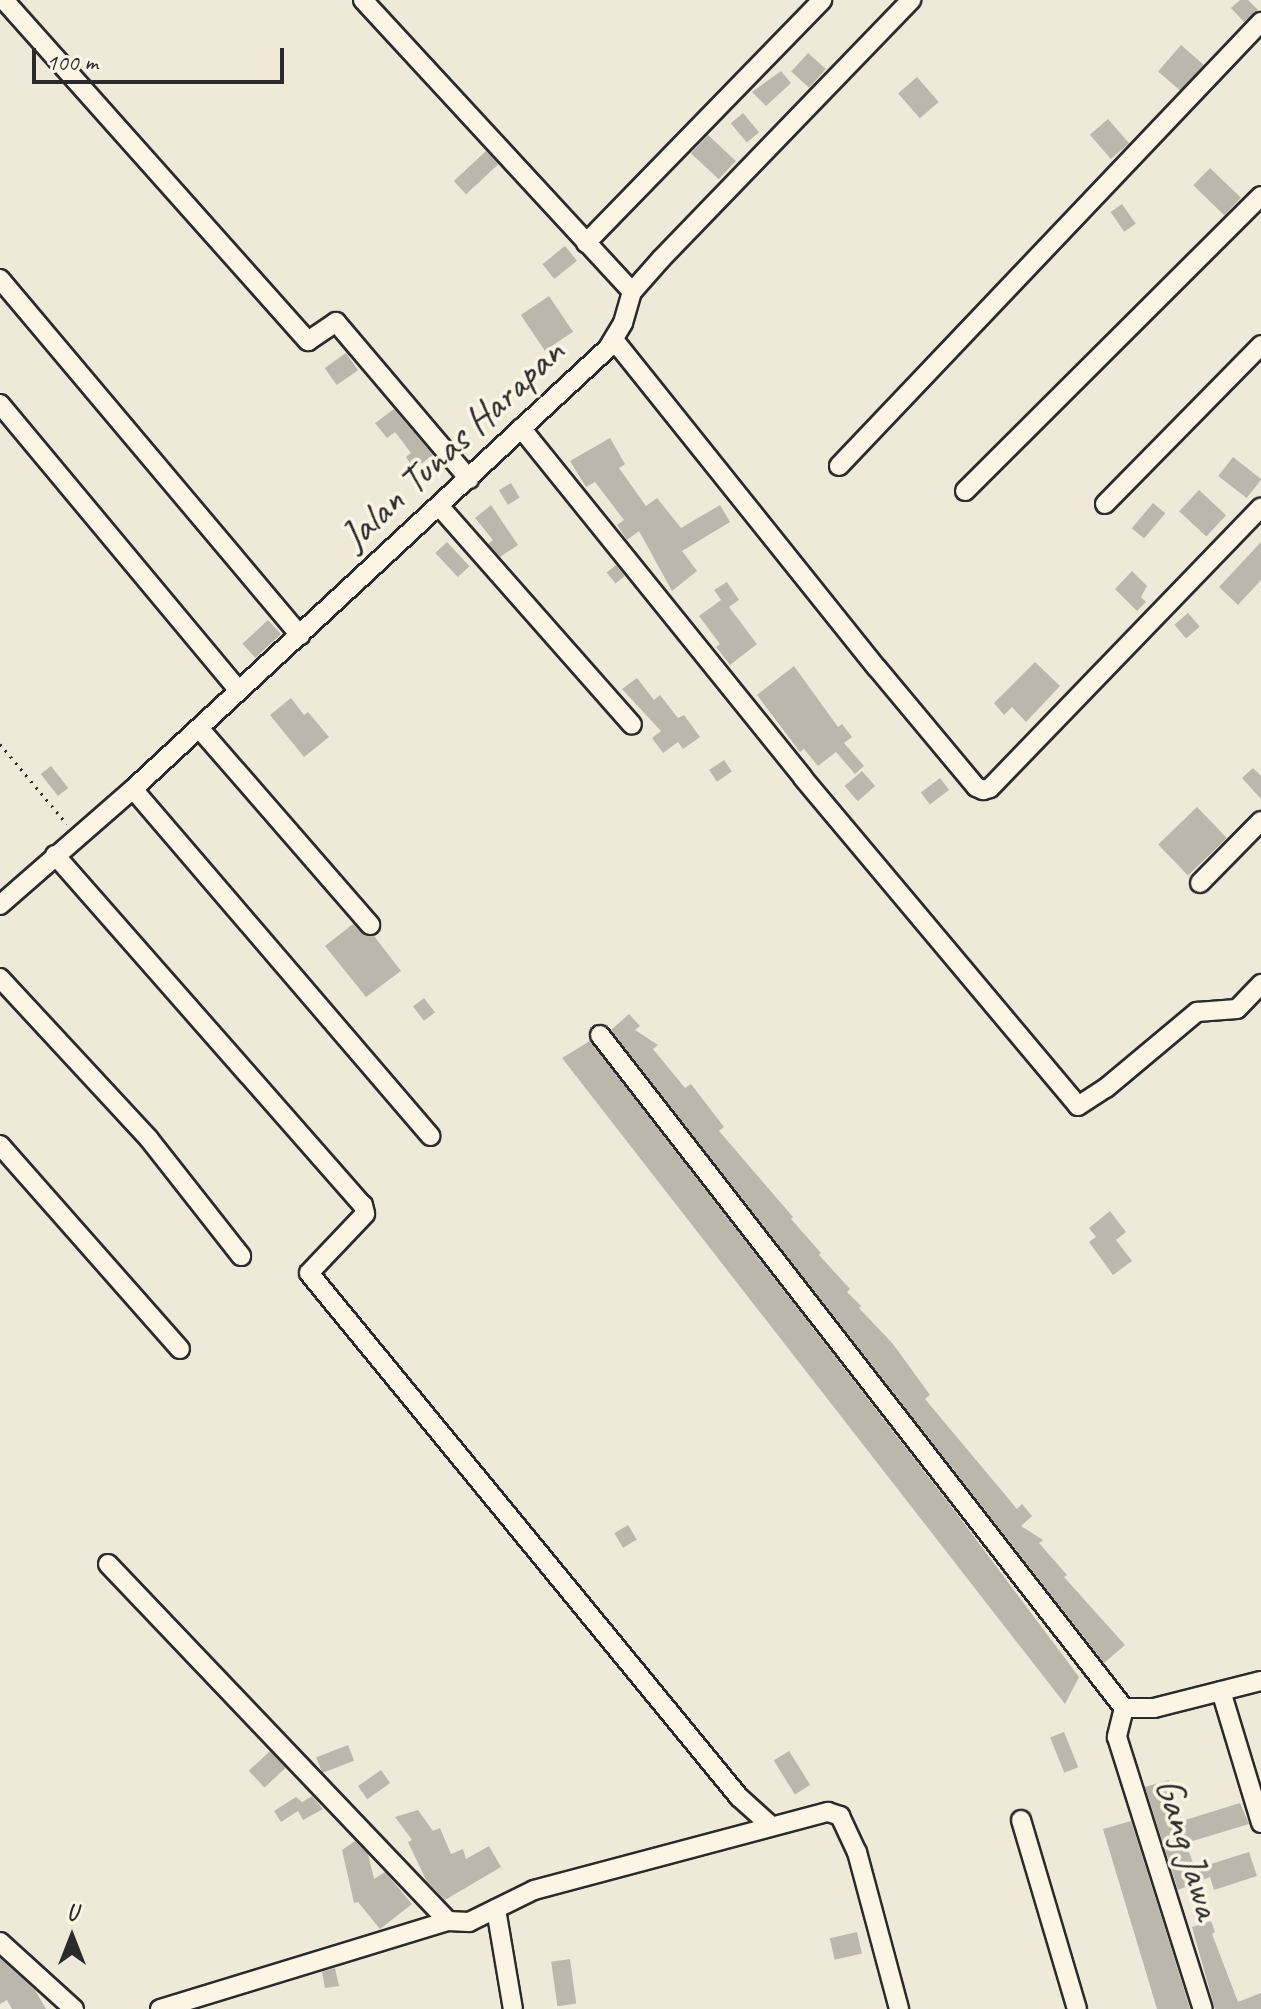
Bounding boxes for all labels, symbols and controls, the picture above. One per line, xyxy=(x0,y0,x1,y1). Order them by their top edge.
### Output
scale bar xyxy=(36,32,288,82)
text: 100 m xyxy=(46,47,98,77)
street label: Jalan Tunas Harapan xyxy=(331,329,573,559)
street label: Gang Jawa xyxy=(1145,1772,1233,1924)
north arrow xyxy=(32,1897,112,1977)
text: U xyxy=(67,1899,77,1927)

